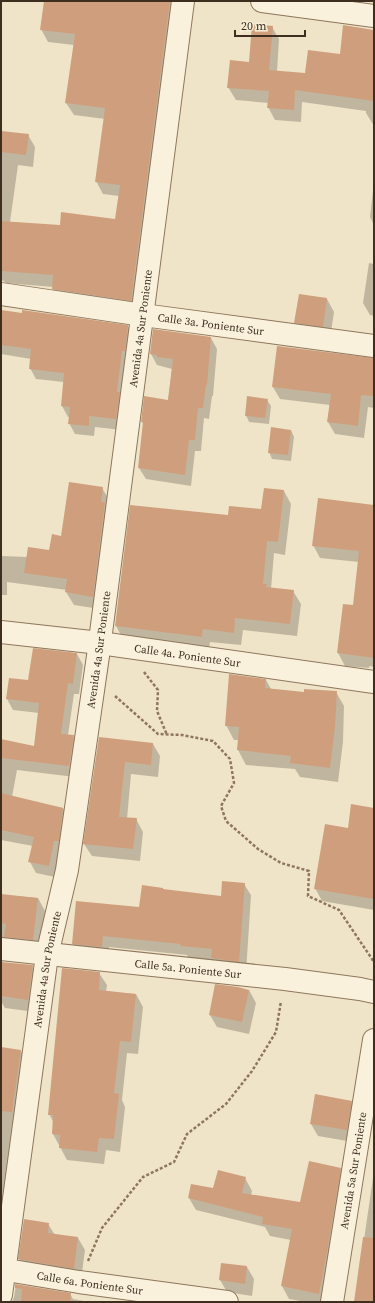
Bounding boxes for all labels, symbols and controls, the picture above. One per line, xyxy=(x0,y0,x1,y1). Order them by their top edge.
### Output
scale bar xyxy=(235,12,305,38)
text: 20 m xyxy=(241,18,267,34)
street label: Avenida 4a Sur Poniente xyxy=(125,268,156,388)
street label: Calle 3a. Poniente Sur xyxy=(157,310,265,339)
street label: Avenida 4a Sur Poniente xyxy=(83,590,114,709)
street label: Calle 4a. Poniente Sur xyxy=(133,640,242,670)
street label: Avenida 4a Sur Poniente xyxy=(30,909,65,1029)
street label: Calle 5a. Poniente Sur xyxy=(134,956,242,982)
street label: Avenida 5a Sur Poniente xyxy=(336,1111,370,1230)
street label: Calle 6a. Poniente Sur xyxy=(36,1268,144,1298)

